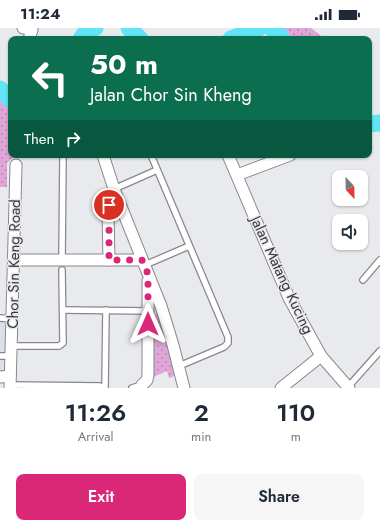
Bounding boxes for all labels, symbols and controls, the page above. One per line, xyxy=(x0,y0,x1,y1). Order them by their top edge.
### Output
text: 11:24 xyxy=(20,3,60,25)
text: 50 m xyxy=(90,44,158,85)
icon: left xyxy=(24,52,76,104)
text: Jalan Chor Sin Kheng xyxy=(90,82,252,108)
text: Then xyxy=(24,128,54,150)
icon: right xyxy=(62,128,84,150)
north arrow xyxy=(332,170,368,206)
map controls xyxy=(332,170,368,250)
pin xyxy=(92,188,126,222)
icon: arrive xyxy=(98,194,120,216)
street label: Chor Sin Keng Road xyxy=(2,199,26,329)
street label: Jalan Matang Kucing xyxy=(244,210,319,338)
button: sound xyxy=(332,214,368,250)
position arrow xyxy=(127,303,169,345)
text: 11:26 xyxy=(65,395,126,430)
text: 2 xyxy=(194,395,209,430)
text: 110 xyxy=(276,395,315,430)
text: Arrival xyxy=(78,427,113,446)
text: min xyxy=(191,427,211,446)
text: m xyxy=(291,427,301,446)
button: Exit xyxy=(16,474,186,520)
button: Share xyxy=(194,474,364,520)

